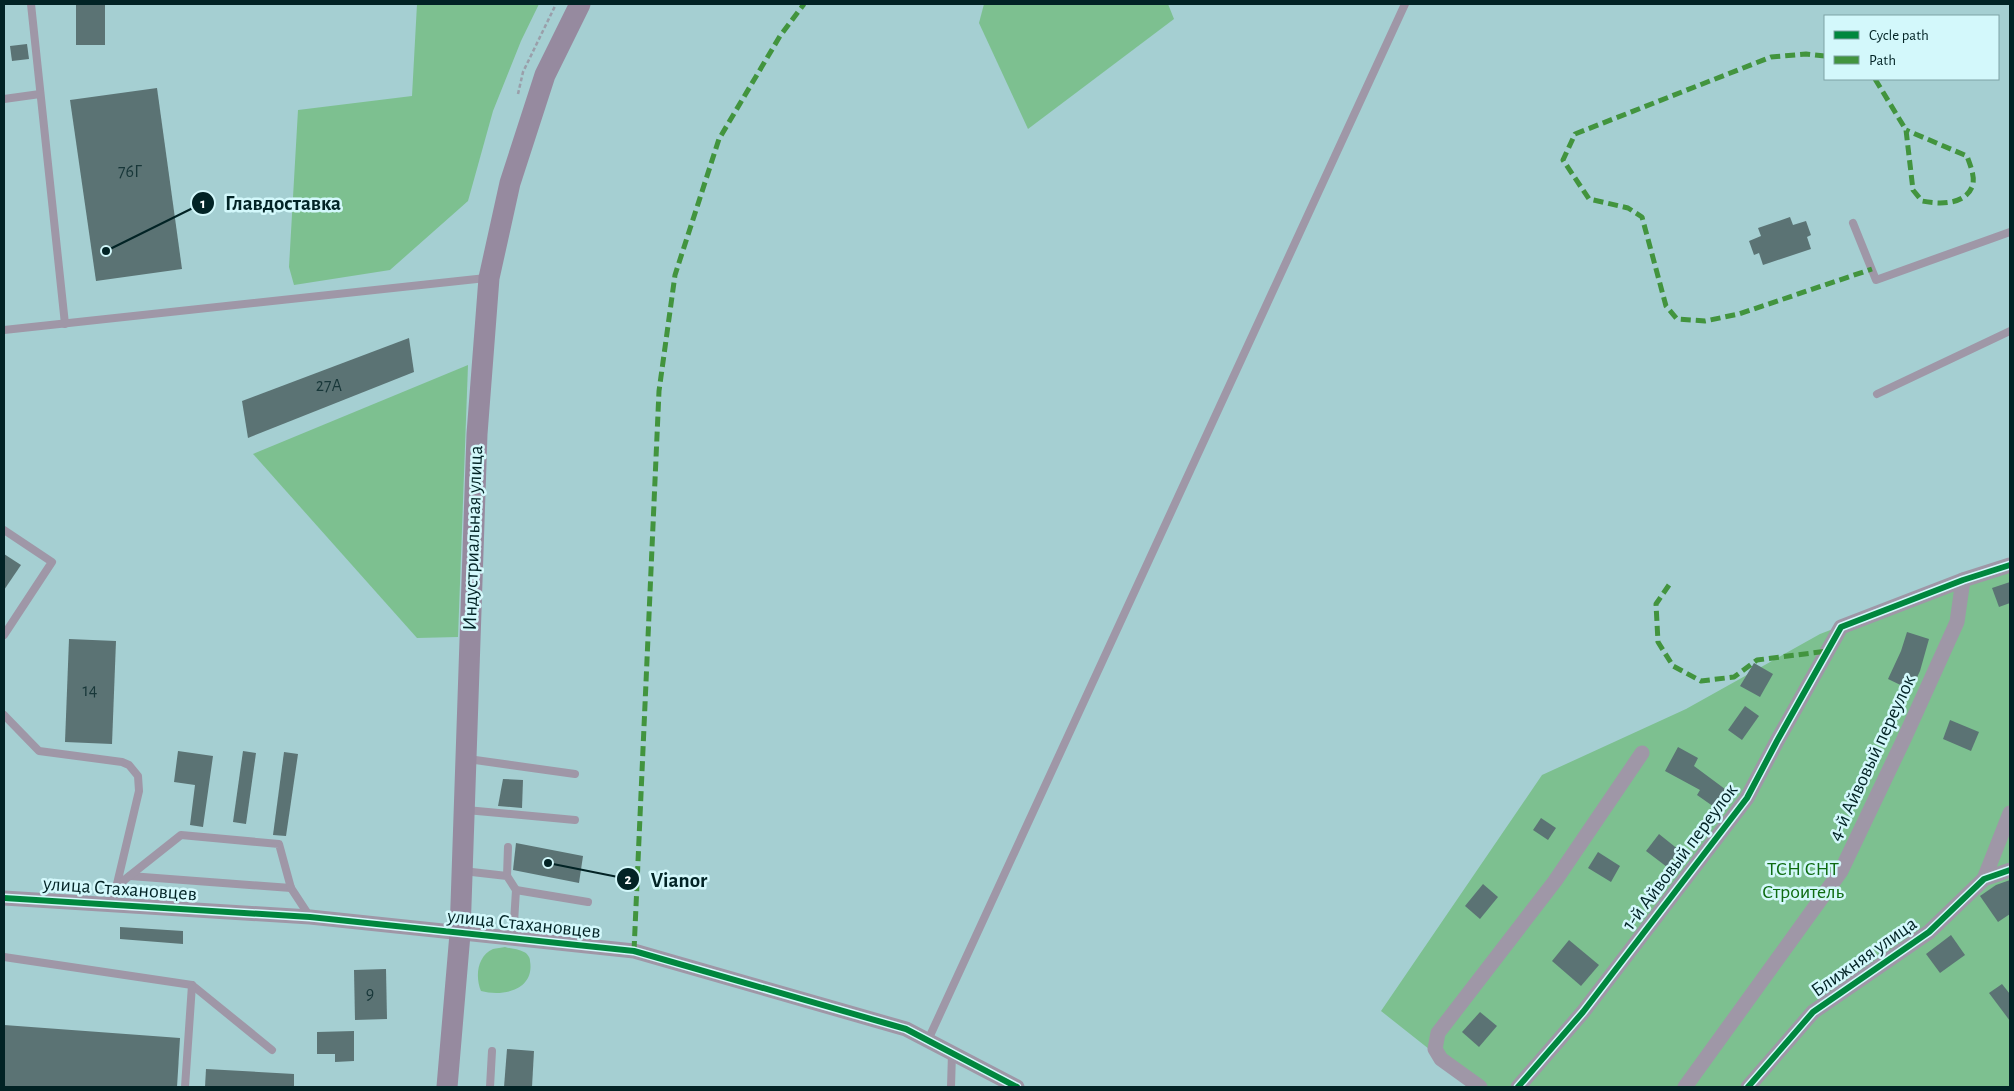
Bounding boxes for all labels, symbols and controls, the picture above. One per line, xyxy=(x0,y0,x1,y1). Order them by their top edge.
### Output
legend xyxy=(1824,15,1999,80)
text: Cycle path xyxy=(1869,28,1929,43)
text: Path xyxy=(1869,53,1896,68)
house number: 76Г xyxy=(118,163,142,181)
callout: Главдоставка xyxy=(190,185,351,221)
text: Главдоставка xyxy=(225,193,341,214)
text: 1 xyxy=(200,196,206,211)
house number: 27А xyxy=(316,377,343,395)
street label: Индустриальная улица xyxy=(460,445,486,631)
street label: 4-й Айвовый переулок xyxy=(1825,672,1919,844)
house number: 14 xyxy=(83,682,98,700)
street label: 1-й Айвовый переулок xyxy=(1619,780,1741,934)
park label: ТСН СНТ Строитель xyxy=(1762,859,1844,902)
callout: Vianor xyxy=(615,861,717,897)
text: Vianor xyxy=(651,870,708,891)
text: 2 xyxy=(624,872,632,887)
street label: улица Стахановцев xyxy=(42,874,198,904)
street label: улица Стахановцев xyxy=(445,906,602,942)
street label: Ближняя улица xyxy=(1808,913,1920,1001)
house number: 9 xyxy=(366,985,374,1003)

